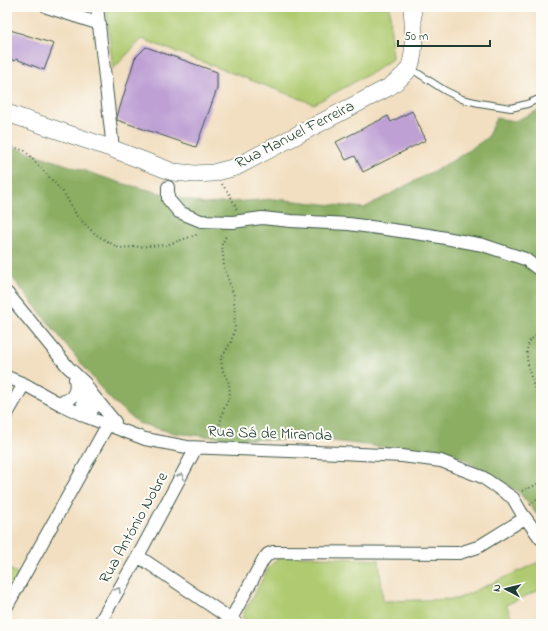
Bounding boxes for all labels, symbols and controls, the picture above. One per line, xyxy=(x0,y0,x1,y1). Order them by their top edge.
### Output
scale bar xyxy=(398,22,490,48)
text: 50 m xyxy=(404,28,428,46)
street label: Rua Manuel Ferreira xyxy=(231,95,359,175)
street label: Rua Sá de Miranda xyxy=(207,420,333,448)
street label: Rua António Nobre xyxy=(93,467,175,588)
one-way arrow xyxy=(176,473,183,480)
north arrow xyxy=(486,569,526,609)
text: N xyxy=(489,583,505,593)
one-way arrow xyxy=(114,587,121,594)

